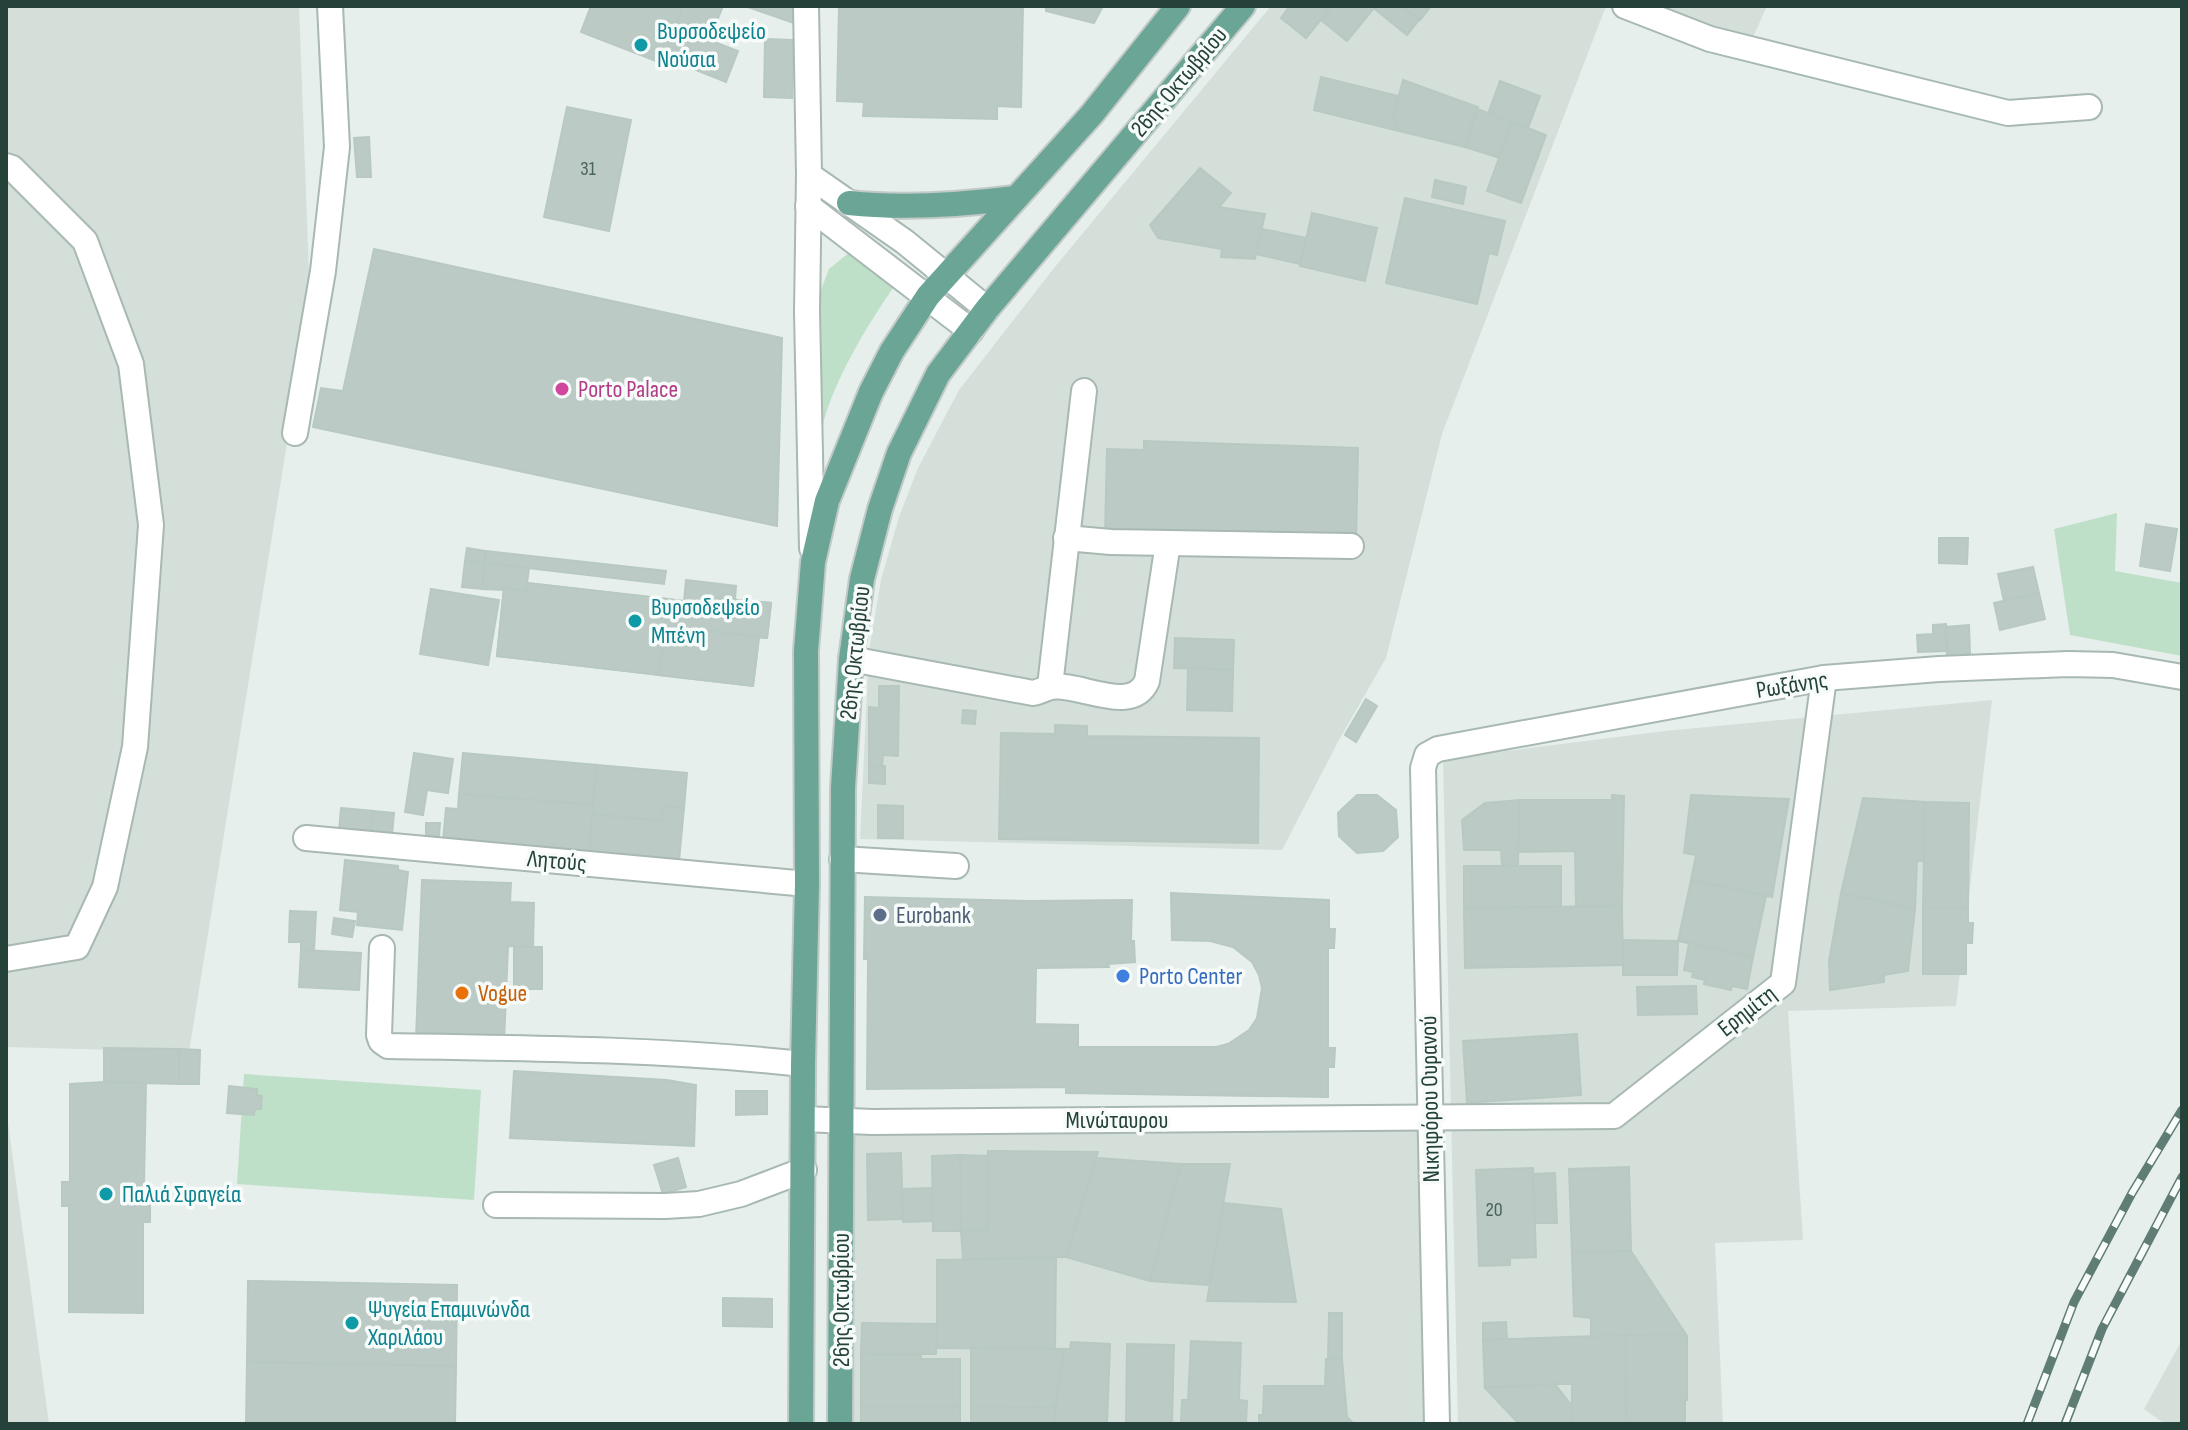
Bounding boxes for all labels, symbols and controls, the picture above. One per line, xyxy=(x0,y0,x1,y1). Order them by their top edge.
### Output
place label: Βυρσοδεψείο Νούσια xyxy=(657,17,766,74)
street label: 26ης Οκτωβρίου xyxy=(1125,21,1233,143)
marker: Βυρσοδεψείο Νούσια xyxy=(632,36,650,54)
house number: 31 xyxy=(580,157,596,181)
place label: Porto Palace xyxy=(578,375,678,404)
marker: Porto Palace xyxy=(553,380,571,398)
street label: 26ης Οκτωβρίου xyxy=(834,585,876,721)
place label: Βυρσοδεψείο Μπένη xyxy=(651,593,760,650)
marker: Βυρσοδεψείο Μπένη xyxy=(626,612,644,630)
street label: Ρωξάνης xyxy=(1754,665,1830,705)
street label: Λητούς xyxy=(525,844,588,878)
place label: Eurobank xyxy=(896,901,971,930)
marker: Eurobank xyxy=(871,906,889,924)
place label: Porto Center xyxy=(1139,962,1242,991)
marker: Porto Center xyxy=(1114,967,1132,985)
place label: Vogue xyxy=(478,979,527,1008)
street label: Ερημίτη xyxy=(1712,979,1782,1043)
marker: Vogue xyxy=(453,984,471,1002)
street label: Νικηφόρου Ουρανού xyxy=(1414,1015,1446,1183)
street label: Μινώταυρου xyxy=(1066,1106,1168,1135)
place label: Παλιά Σφαγεία xyxy=(122,1180,241,1209)
marker: Παλιά Σφαγεία xyxy=(97,1185,115,1203)
house number: 20 xyxy=(1485,1198,1503,1222)
street label: 26ης Οκτωβρίου xyxy=(827,1233,856,1367)
place label: Ψυγεία Επαμινώνδα Χαριλάου xyxy=(367,1295,530,1352)
marker: Ψυγεία Επαμινώνδα Χαριλάου xyxy=(343,1314,361,1332)

